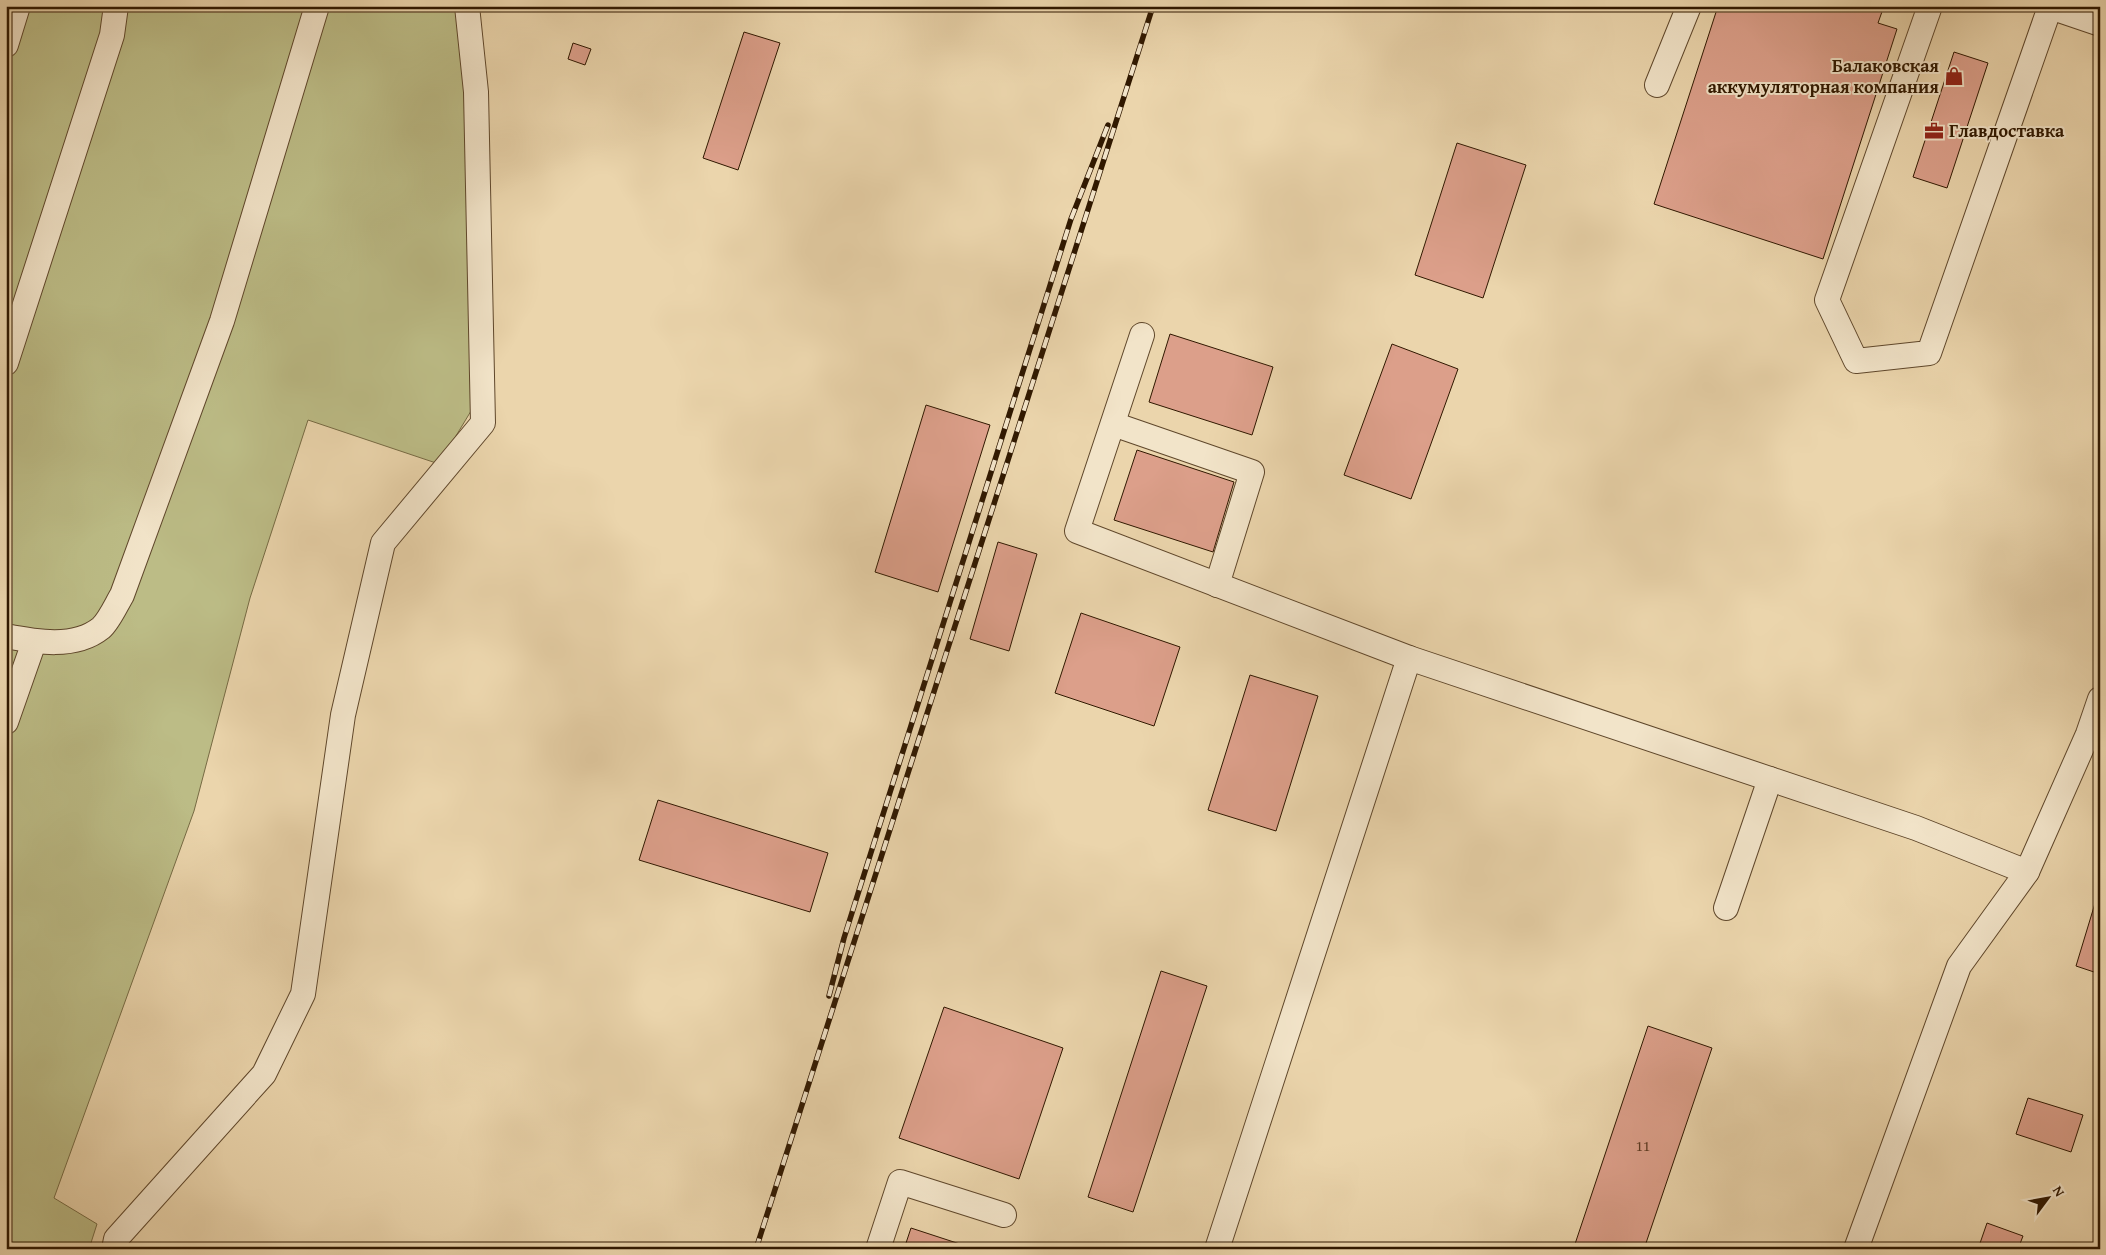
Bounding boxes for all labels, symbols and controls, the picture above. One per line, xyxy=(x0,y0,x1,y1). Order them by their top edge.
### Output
place label: Балаковская аккумуляторная компания xyxy=(1708,52,1939,100)
shop icon: Балаковская аккумуляторная компания xyxy=(1943,65,1965,87)
place label: Главдоставка xyxy=(1949,117,2065,144)
office icon: Главдоставка xyxy=(1923,120,1945,142)
house number: 11 xyxy=(1636,1135,1650,1156)
north arrow xyxy=(2024,1172,2074,1222)
text: N xyxy=(2048,1182,2070,1201)

